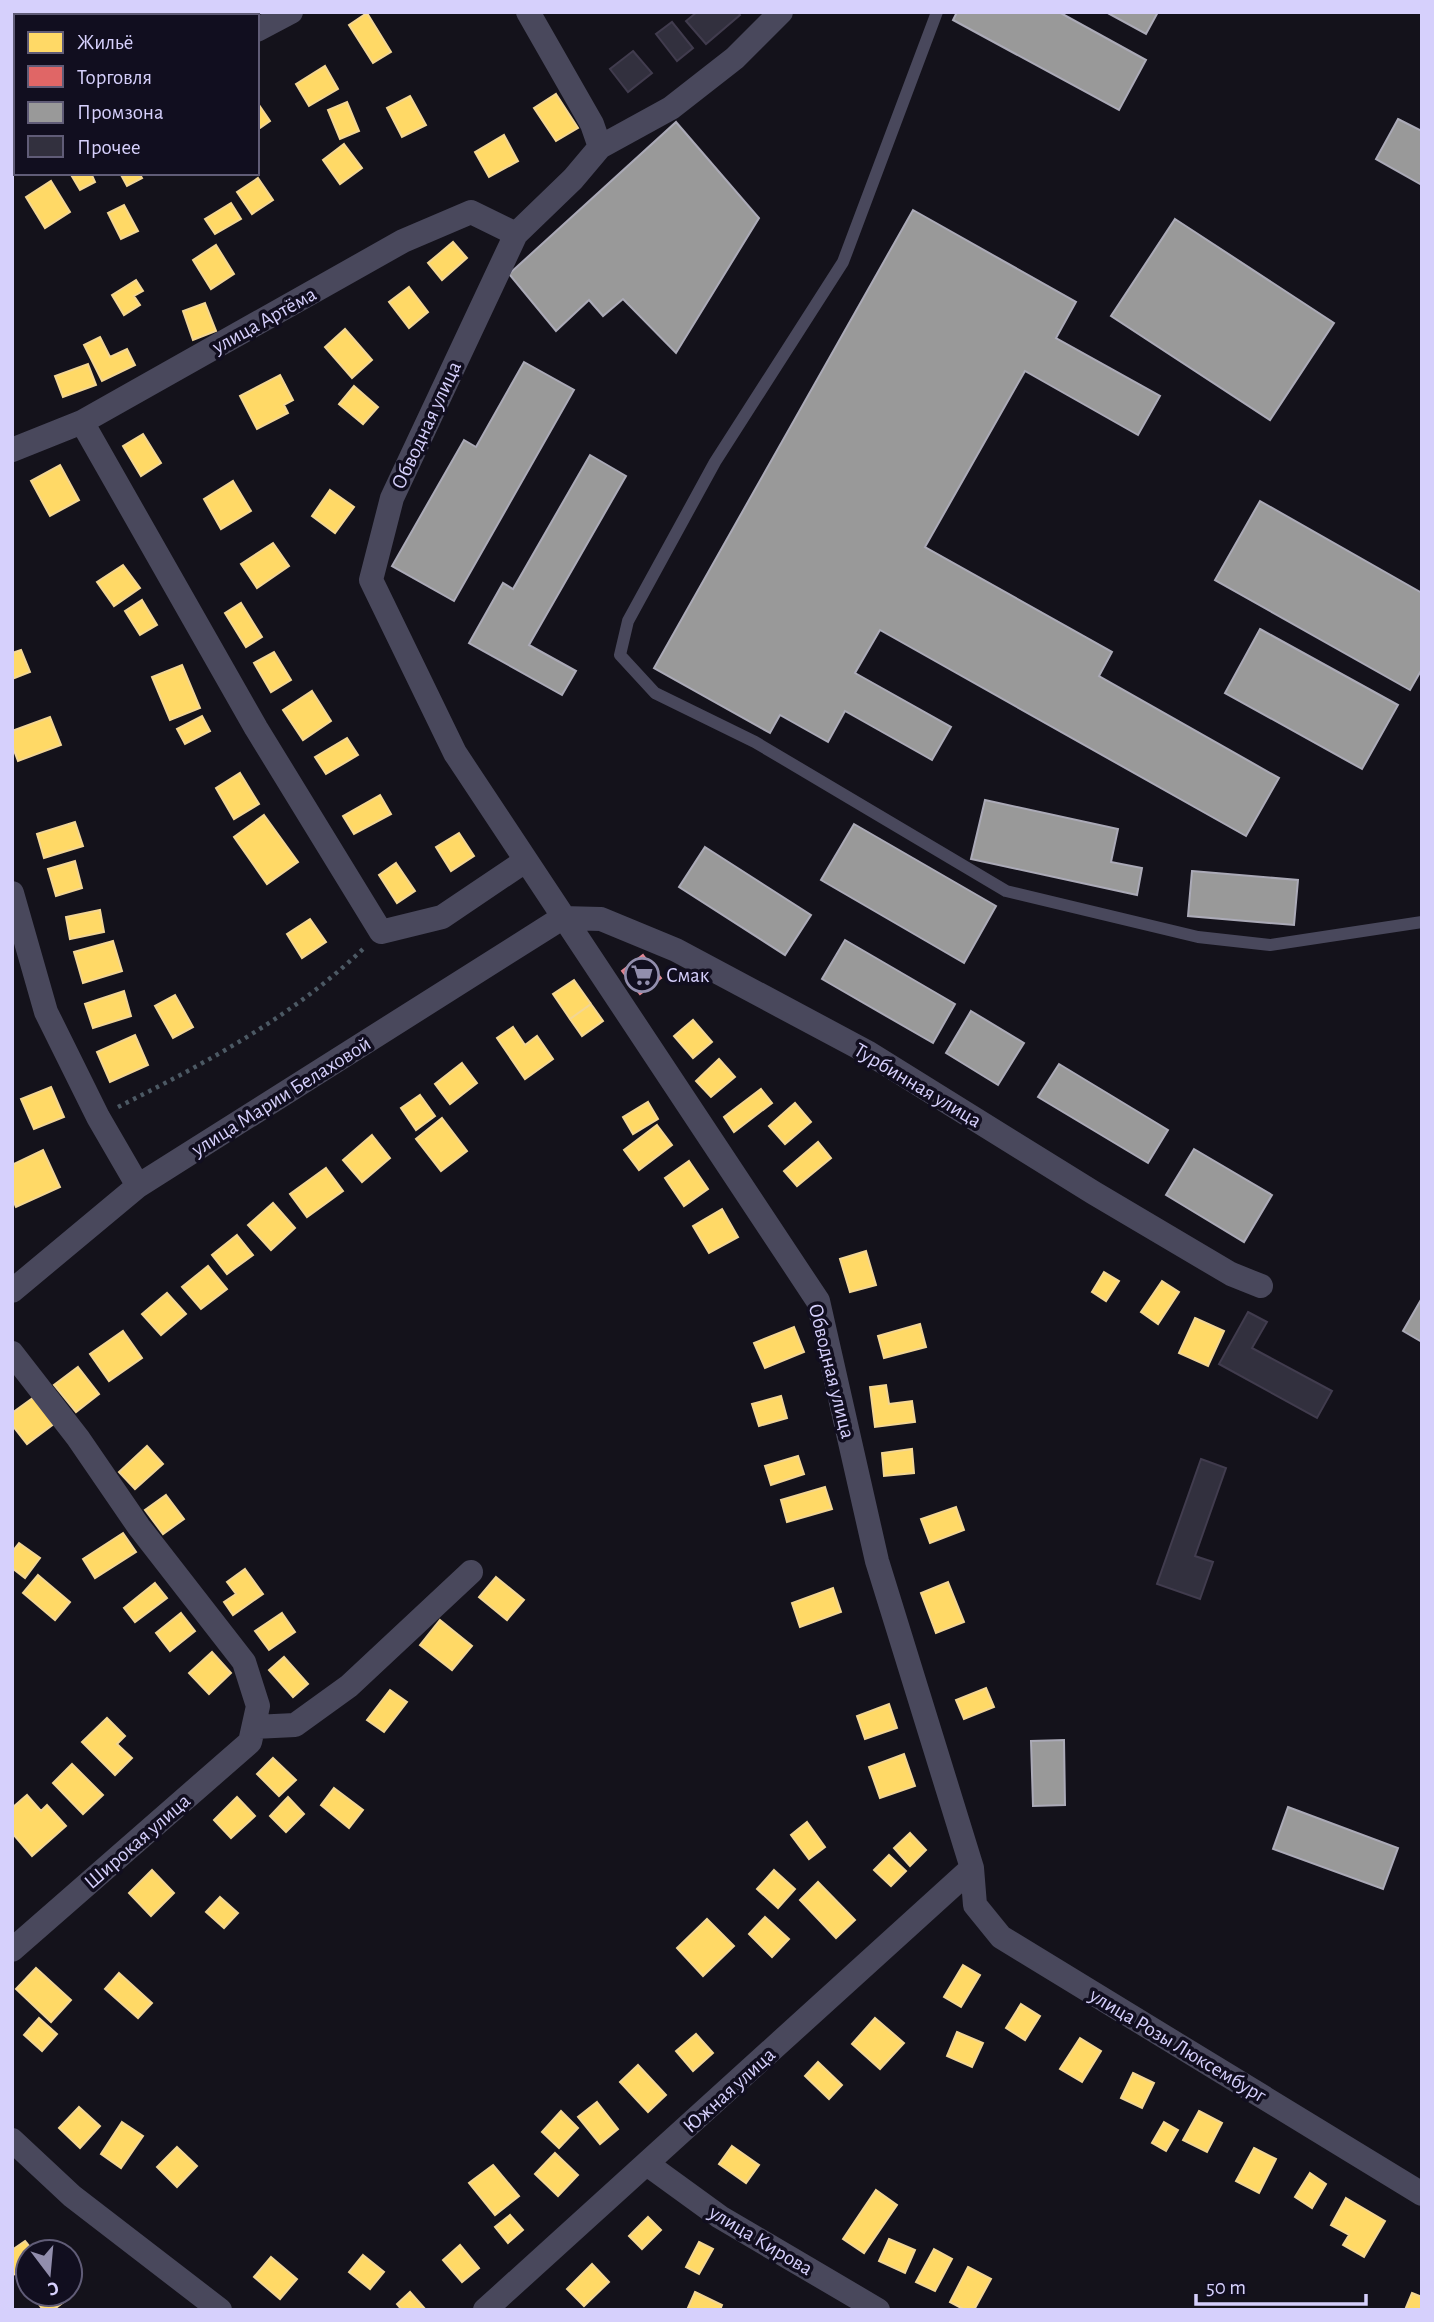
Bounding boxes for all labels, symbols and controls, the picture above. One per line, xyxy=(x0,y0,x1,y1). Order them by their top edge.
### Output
legend xyxy=(14,14,259,175)
text: Жильё xyxy=(77,32,133,53)
text: Торговля xyxy=(77,67,152,88)
text: Промзона xyxy=(77,102,164,123)
text: Прочее xyxy=(77,137,141,158)
street label: улица Артёма xyxy=(208,283,320,358)
street label: Обводная улица xyxy=(388,358,465,492)
supermarket icon: Смак xyxy=(623,956,661,994)
place label: Смак xyxy=(666,965,710,986)
street label: улица Марии Белаховой xyxy=(187,1033,375,1161)
street label: Турбинная улица xyxy=(851,1039,985,1132)
street label: Обводная улица xyxy=(805,1301,859,1441)
street label: Широкая улица xyxy=(80,1790,195,1893)
street label: улица Розы Люксембург xyxy=(1085,1984,1270,2107)
street label: Южная улица xyxy=(679,2044,780,2137)
street label: улица Кирова xyxy=(705,2201,816,2280)
north arrow xyxy=(14,2238,84,2308)
scale bar xyxy=(1196,2262,1366,2306)
text: С xyxy=(46,2277,61,2298)
text: 50 m xyxy=(1206,2277,1246,2298)

